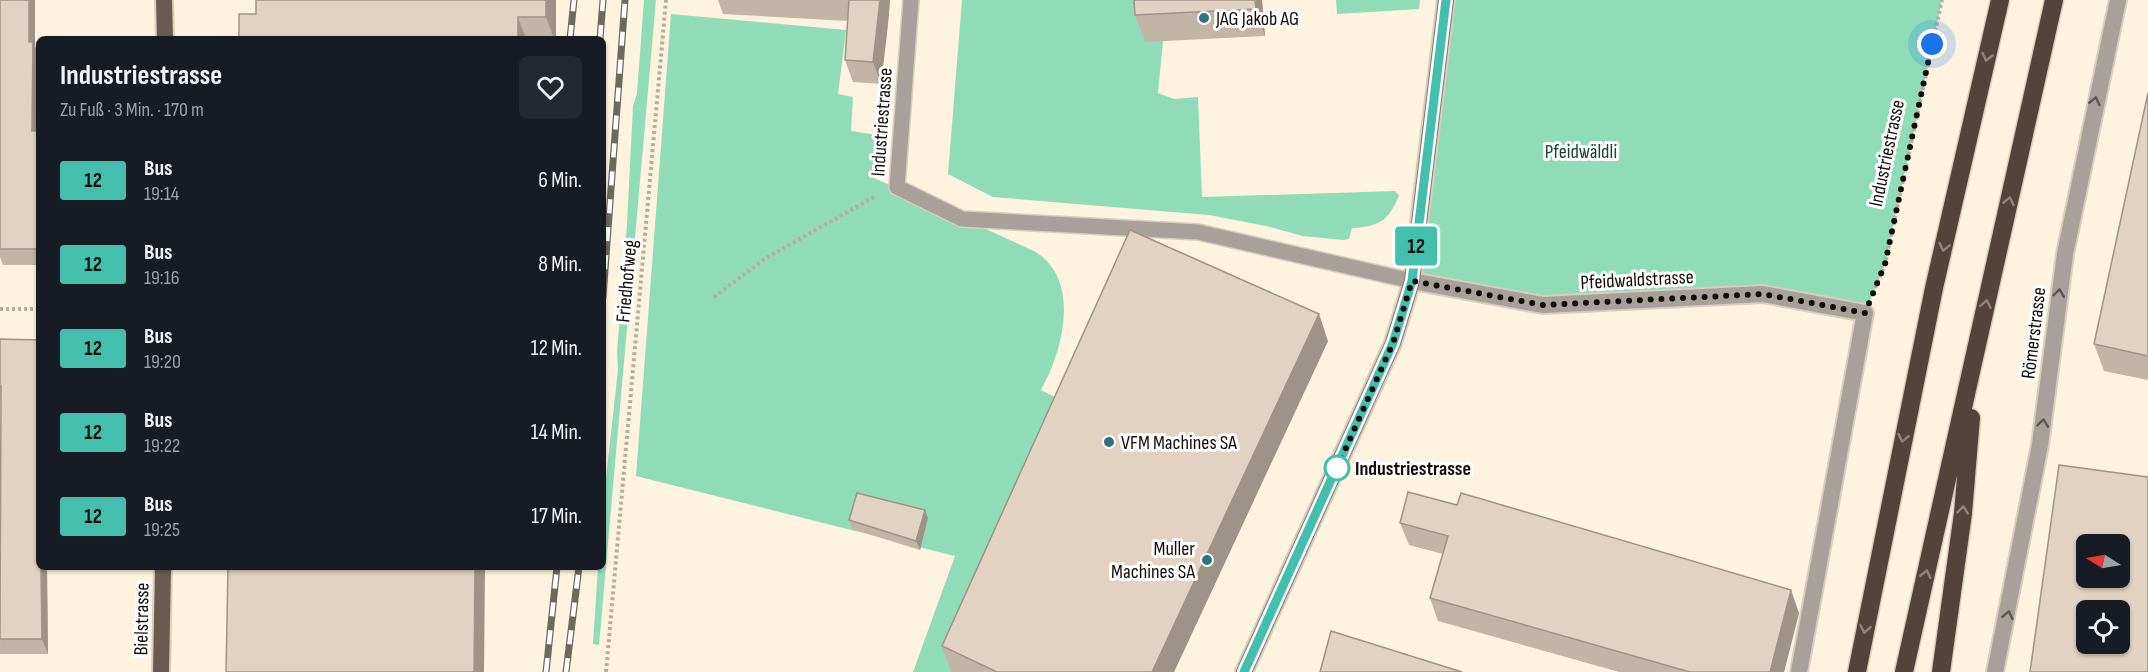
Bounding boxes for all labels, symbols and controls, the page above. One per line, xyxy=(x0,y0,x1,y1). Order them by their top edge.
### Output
place label: JAG Jakob AG xyxy=(1215,7,1299,31)
marker: JAG Jakob AG xyxy=(1197,11,1211,25)
your location xyxy=(1917,29,1947,59)
one-way arrow xyxy=(1982,52,1995,62)
button: heart xyxy=(519,56,582,119)
text: Industriestrasse xyxy=(60,59,222,92)
street label: Industriestrasse xyxy=(866,67,898,177)
one-way arrow xyxy=(2088,96,2101,106)
text: Zu Fuß · 3 Min. · 170 m xyxy=(60,98,204,122)
street label: Industriestrasse xyxy=(1864,98,1910,209)
park label: Pfeidwäldli xyxy=(1545,140,1617,164)
text: Bus xyxy=(144,155,173,182)
text: 6 Min. xyxy=(538,167,582,194)
text: 12 xyxy=(84,168,102,193)
text: 19:14 xyxy=(144,182,179,206)
one-way arrow xyxy=(2001,197,2014,207)
line badge: 12 xyxy=(1389,226,1443,266)
text: 12 xyxy=(1407,234,1425,259)
text: Bus xyxy=(144,239,173,266)
street label: Friedhofweg xyxy=(611,239,643,324)
one-way arrow xyxy=(1938,242,1951,252)
text: 8 Min. xyxy=(538,251,582,278)
text: 12 xyxy=(84,252,102,277)
street label: Pfeidwaldstrasse xyxy=(1580,265,1694,295)
text: 19:16 xyxy=(144,266,179,290)
street label: Römerstrasse xyxy=(2016,286,2052,380)
one-way arrow xyxy=(2053,288,2065,297)
one-way arrow xyxy=(1979,299,1992,309)
text: Bus xyxy=(144,323,173,350)
text: 12 Min. xyxy=(531,335,582,362)
text: 12 xyxy=(84,336,102,361)
text: 19:20 xyxy=(144,350,181,374)
text: Bus xyxy=(144,407,173,434)
one-way arrow xyxy=(2036,418,2049,428)
text: 14 Min. xyxy=(531,419,582,446)
text: 12 xyxy=(84,420,102,445)
place label: VFM Machines SA xyxy=(1121,431,1237,455)
one-way arrow xyxy=(1898,433,1911,443)
text: 19:22 xyxy=(144,434,180,458)
marker: VFM Machines SA xyxy=(1102,435,1116,449)
marker: Industriestrasse xyxy=(1324,455,1350,481)
place label: Industriestrasse xyxy=(1355,457,1471,481)
text: Bus xyxy=(144,491,173,518)
text: 17 Min. xyxy=(531,503,582,530)
text: 12 xyxy=(84,504,102,529)
one-way arrow xyxy=(1956,505,1969,515)
text: 19:25 xyxy=(144,518,180,542)
north arrow xyxy=(2076,534,2130,588)
map controls xyxy=(2076,534,2130,654)
place label: Muller Machines SA xyxy=(1111,537,1195,584)
marker: Muller Machines SA xyxy=(1200,553,1214,567)
one-way arrow xyxy=(1919,569,1932,579)
street label: Bielstrasse xyxy=(129,582,155,656)
button: locate xyxy=(2076,600,2130,654)
one-way arrow xyxy=(2001,610,2014,620)
one-way arrow xyxy=(1859,624,1872,634)

